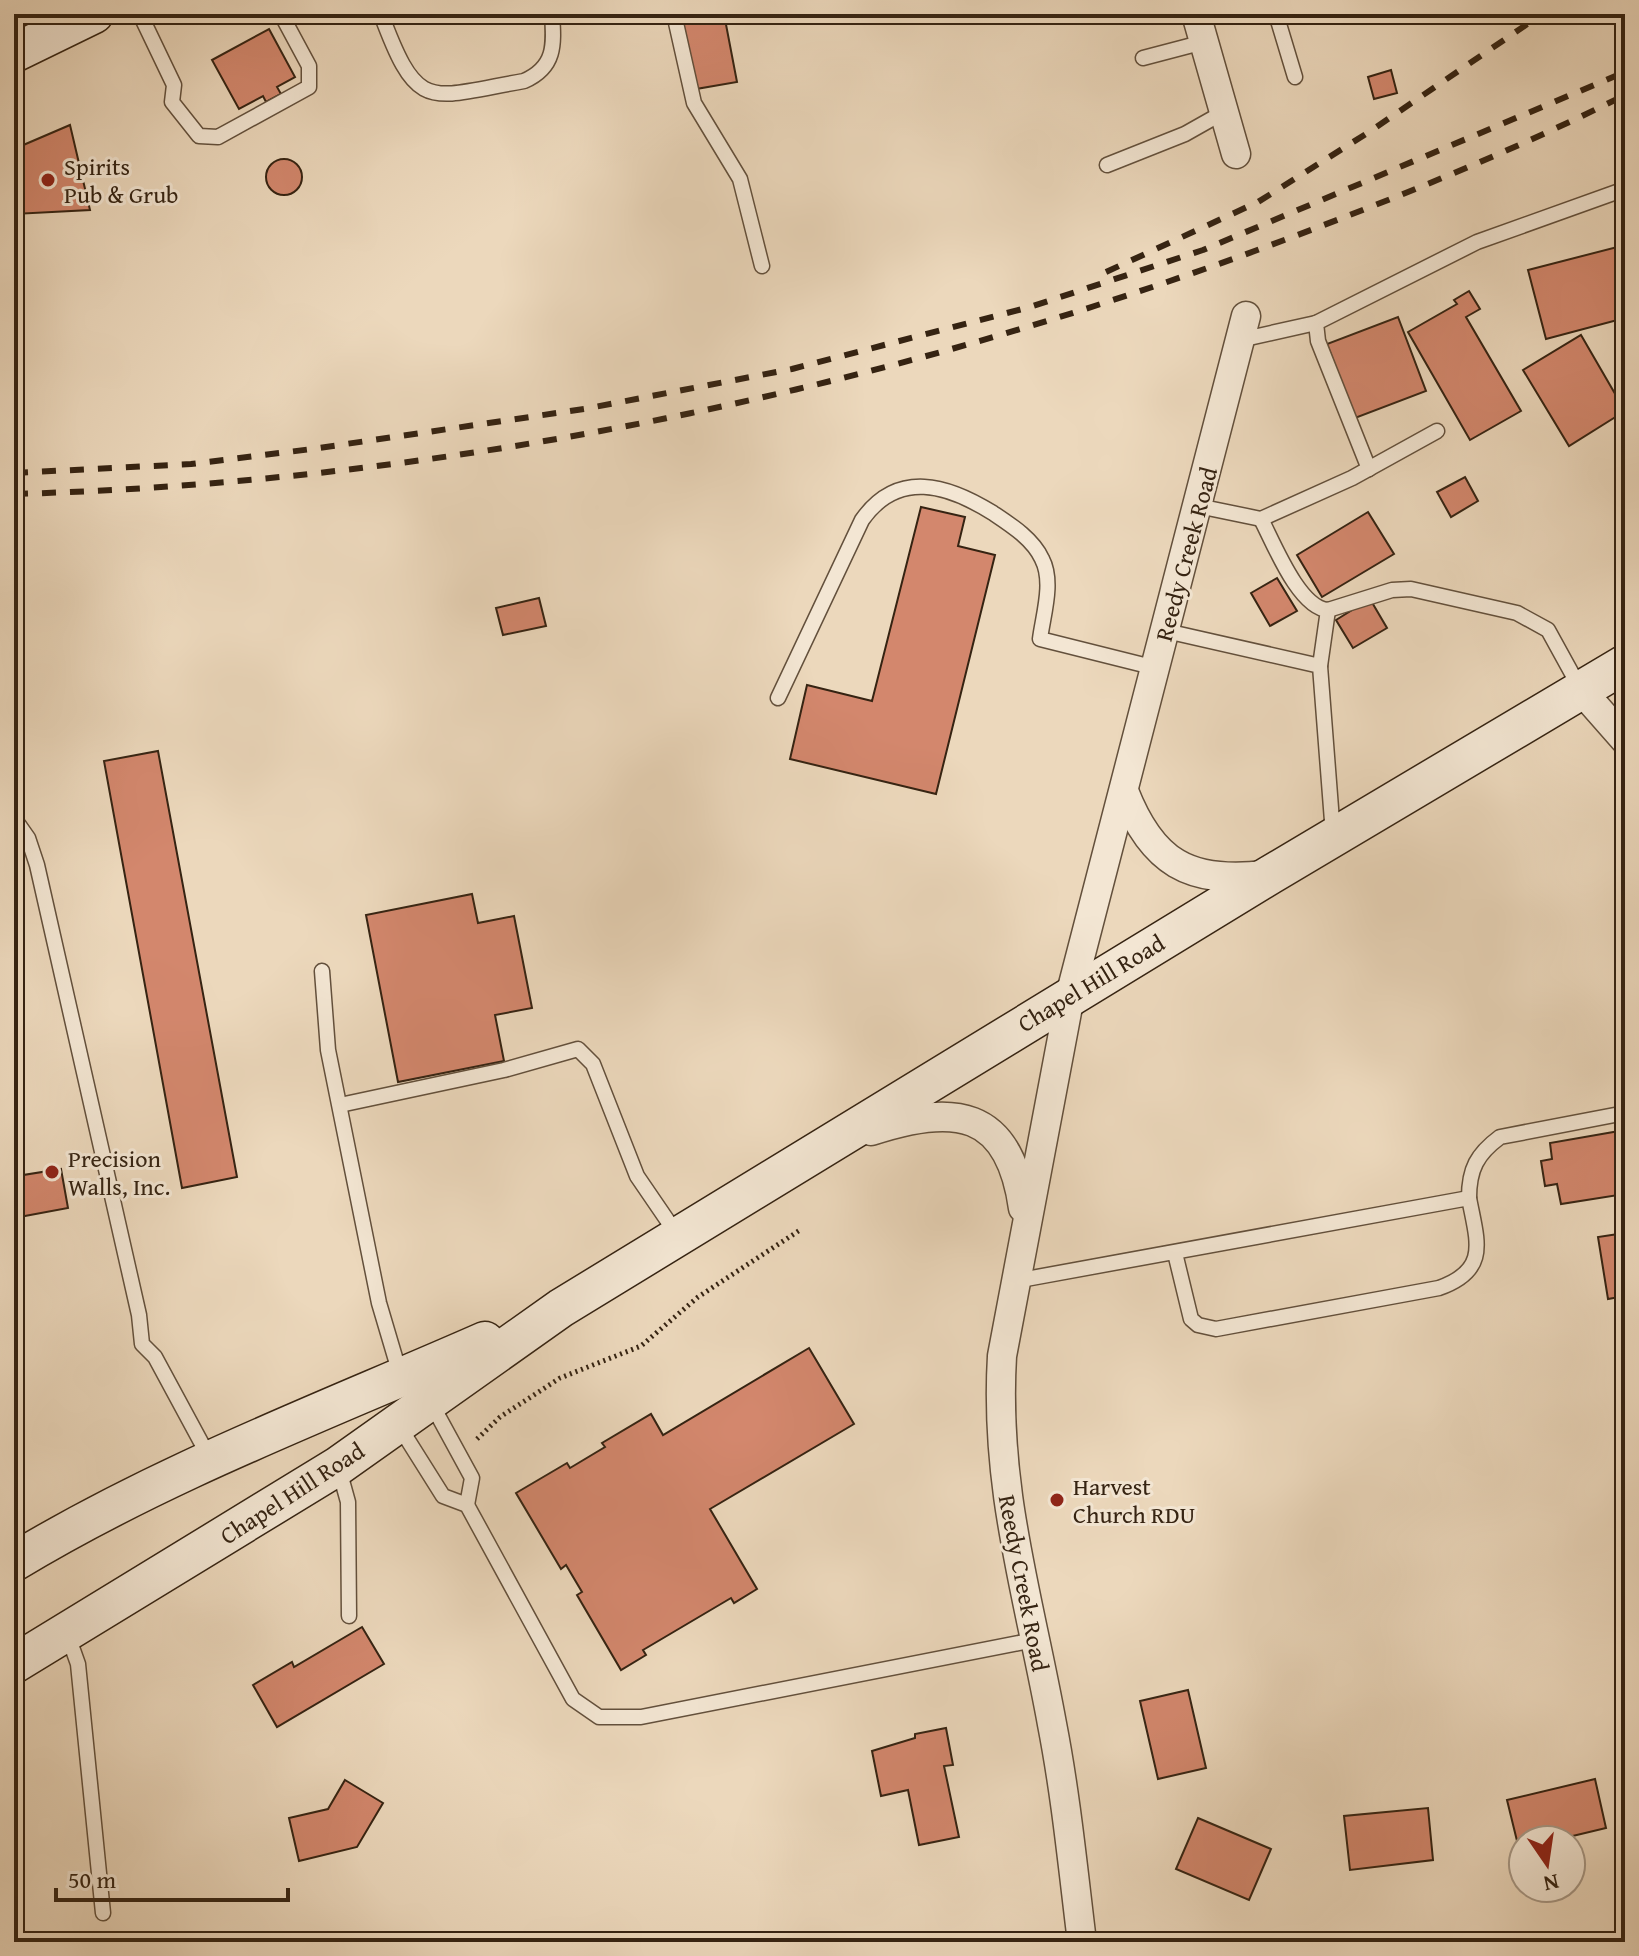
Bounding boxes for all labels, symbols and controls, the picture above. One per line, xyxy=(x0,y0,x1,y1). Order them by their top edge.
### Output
place label: Spirits Pub & Grub xyxy=(64,149,179,212)
marker: Spirits Pub & Grub xyxy=(39,171,57,189)
street label: Reedy Creek Road xyxy=(1146,463,1226,645)
street label: Chapel Hill Road xyxy=(1011,925,1171,1041)
place label: Precision Walls, Inc. xyxy=(68,1141,170,1204)
marker: Precision Walls, Inc. xyxy=(43,1163,61,1181)
street label: Chapel Hill Road xyxy=(213,1433,371,1553)
place label: Harvest Church RDU xyxy=(1073,1469,1195,1532)
marker: Harvest Church RDU xyxy=(1048,1491,1066,1509)
street label: Reedy Creek Road xyxy=(990,1492,1058,1674)
north arrow xyxy=(1507,1824,1587,1904)
scale bar xyxy=(56,1852,288,1902)
text: 50 m xyxy=(68,1862,116,1897)
text: N xyxy=(1540,1866,1562,1901)

